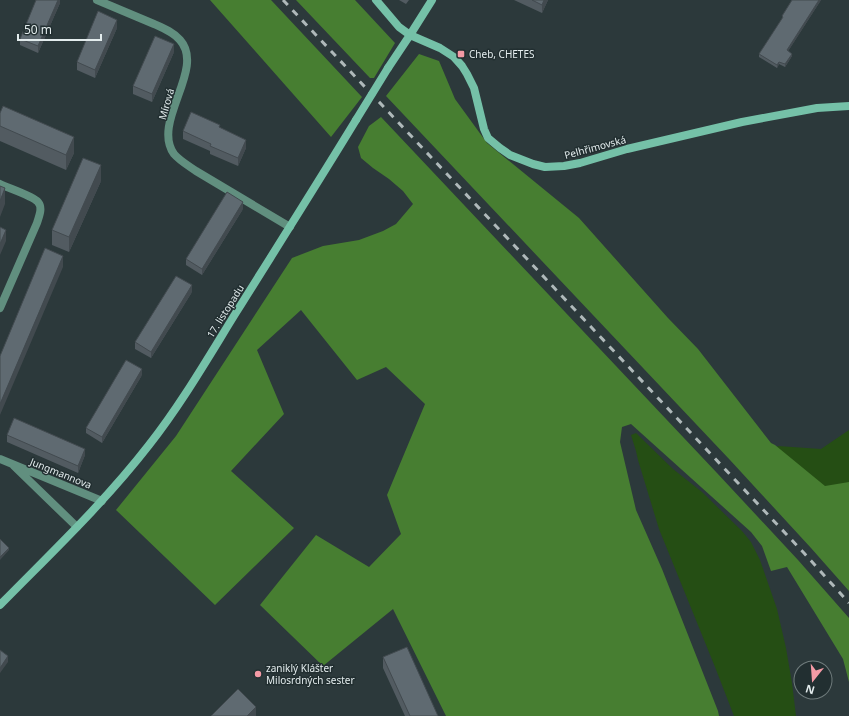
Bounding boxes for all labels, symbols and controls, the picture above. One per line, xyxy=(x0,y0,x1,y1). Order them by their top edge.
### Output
scale bar xyxy=(18,16,101,42)
text: 50 m xyxy=(24,21,52,38)
place label: Cheb, CHETES xyxy=(469,47,535,61)
marker: Cheb, CHETES xyxy=(456,49,466,59)
street label: Mírová xyxy=(155,87,177,121)
street label: Pelhřimovská xyxy=(563,132,627,162)
street label: 17. listopadu xyxy=(203,282,247,340)
street label: Jungmannova xyxy=(27,454,94,492)
north arrow xyxy=(793,660,833,700)
place label: zaniklý Klášter Milosrdných sester xyxy=(266,661,355,687)
marker: zaniklý Klášter Milosrdných sester xyxy=(253,669,263,679)
text: N xyxy=(803,682,816,699)

